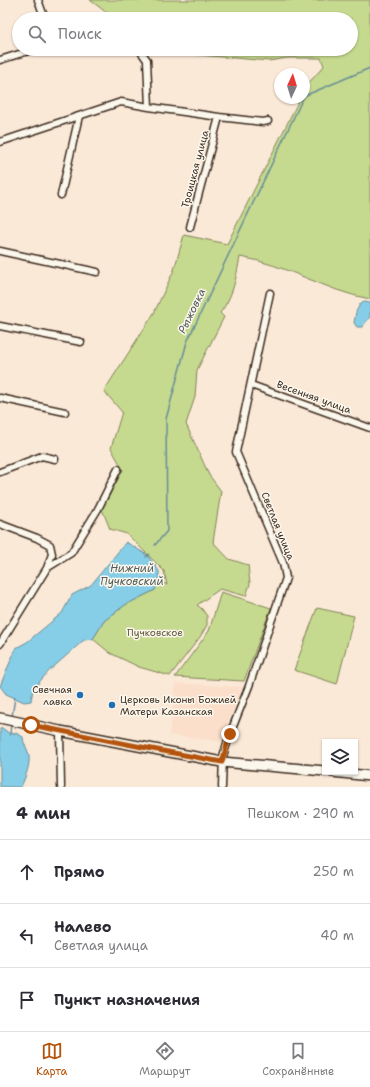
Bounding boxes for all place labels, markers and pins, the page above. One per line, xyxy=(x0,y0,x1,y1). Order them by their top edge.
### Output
place label: Свечная лавка xyxy=(32,683,73,708)
marker: Свечная лавка xyxy=(75,690,85,700)
place label: Церковь Иконы Божией Матери Казанская xyxy=(120,693,237,718)
marker: Церковь Иконы Божией Матери Казанская xyxy=(107,700,117,710)

